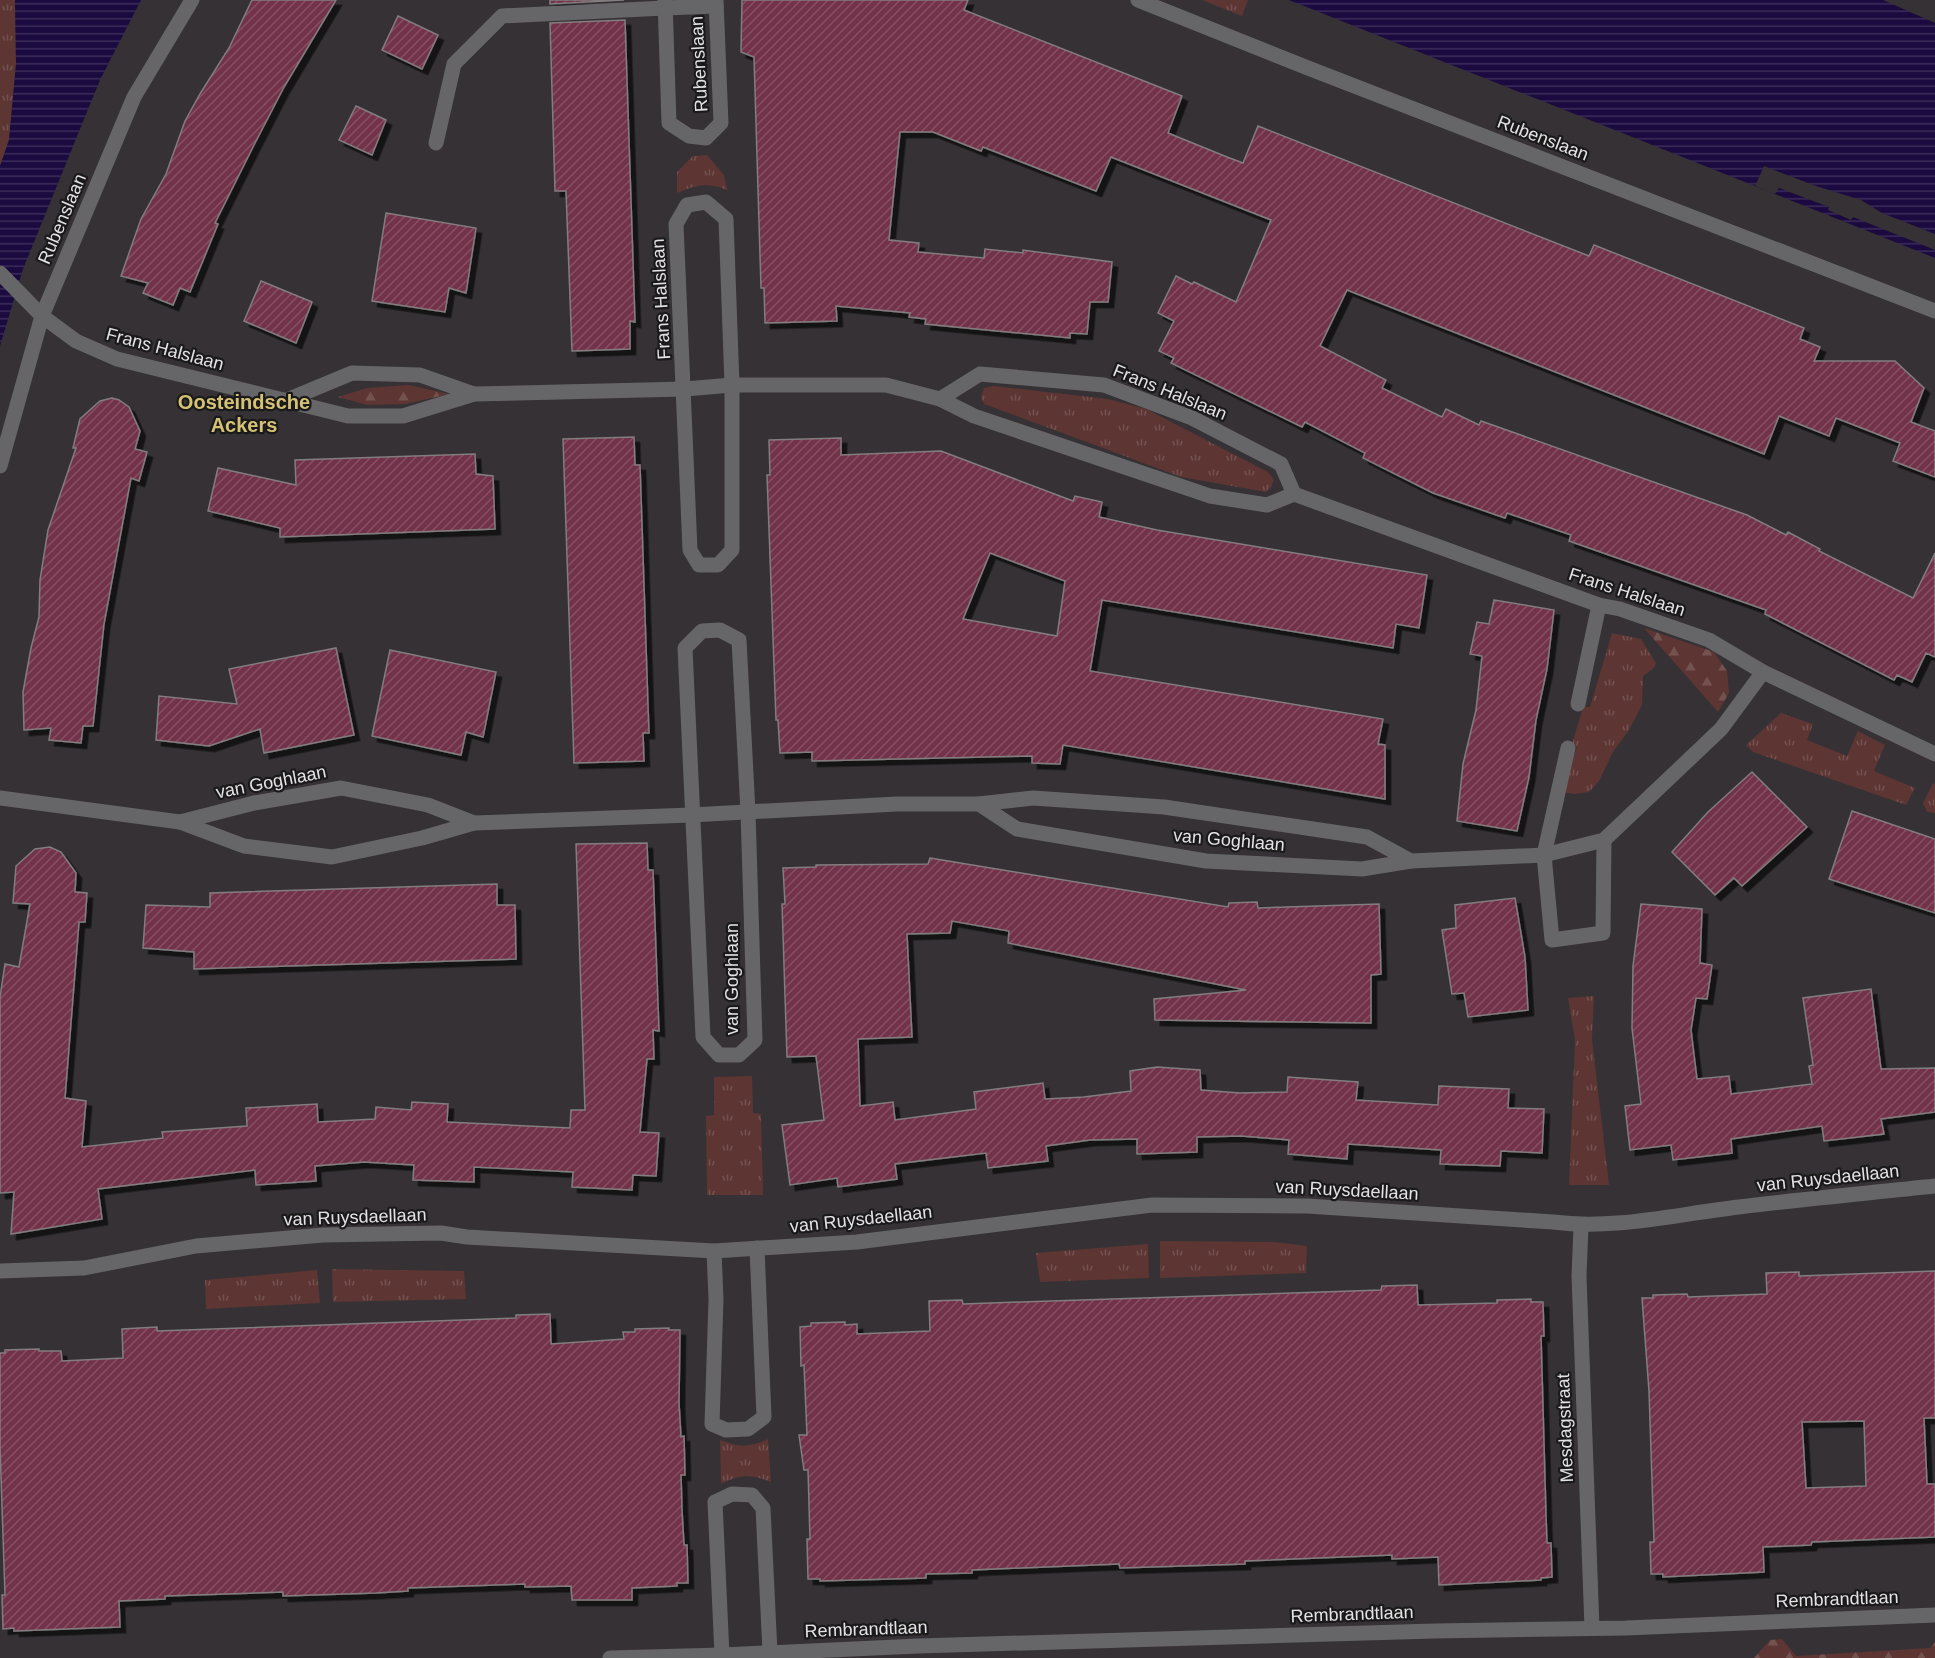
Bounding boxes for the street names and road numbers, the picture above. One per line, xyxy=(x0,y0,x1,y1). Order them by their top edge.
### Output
street label: Rubenslaan xyxy=(686,16,712,112)
street label: Rubenslaan xyxy=(1495,111,1591,165)
street label: Rubenslaan xyxy=(34,171,90,267)
street label: Frans Halslaan xyxy=(648,238,674,360)
street label: Frans Halslaan xyxy=(104,324,226,374)
street label: Frans Halslaan xyxy=(1110,360,1230,424)
street label: Frans Halslaan xyxy=(1566,564,1688,620)
street label: van Goghlaan xyxy=(214,761,328,803)
street label: van Goghlaan xyxy=(1172,825,1286,855)
street label: van Goghlaan xyxy=(722,923,742,1035)
street label: van Ruysdaellaan xyxy=(1756,1161,1900,1195)
street label: van Ruysdaellaan xyxy=(1275,1176,1419,1204)
street label: van Ruysdaellaan xyxy=(789,1202,933,1236)
street label: van Ruysdaellaan xyxy=(283,1205,427,1229)
street label: Mesdagstraat xyxy=(1553,1373,1577,1483)
street label: Rembrandtlaan xyxy=(1775,1587,1899,1611)
street label: Rembrandtlaan xyxy=(1290,1602,1414,1626)
street label: Rembrandtlaan xyxy=(804,1617,928,1641)

